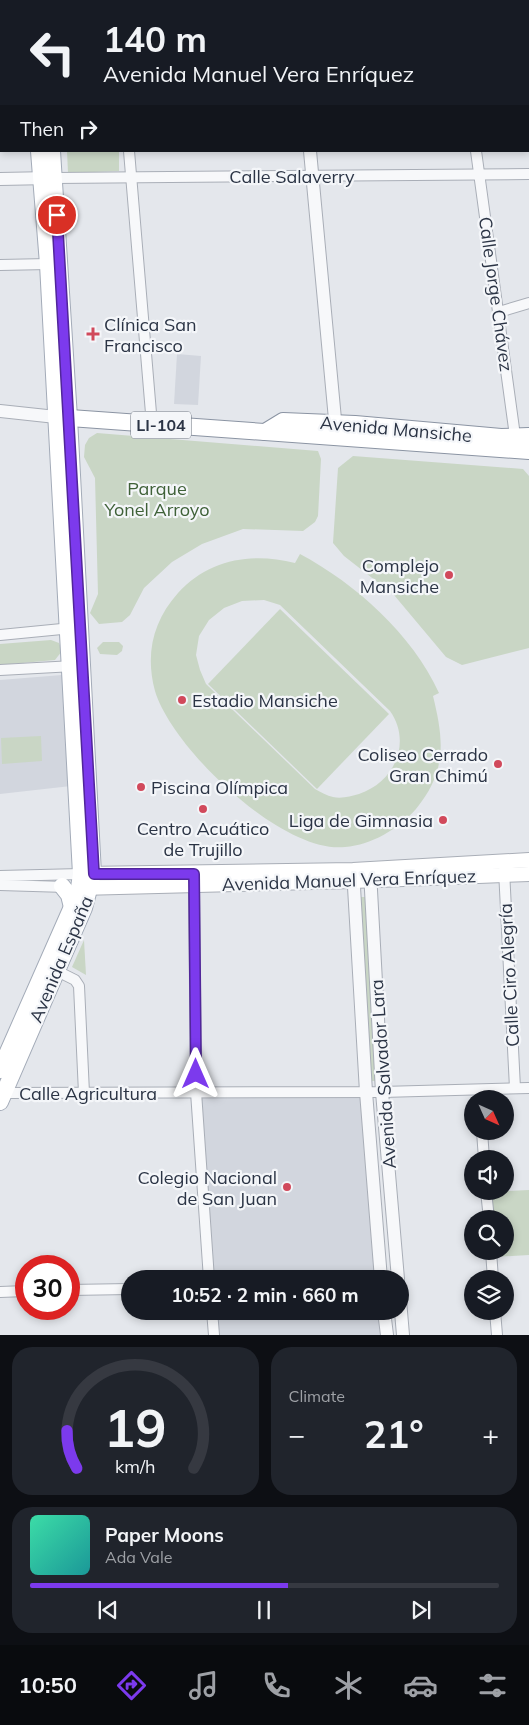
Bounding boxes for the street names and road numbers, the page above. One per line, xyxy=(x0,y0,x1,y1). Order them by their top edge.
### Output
street label: Calle Salaverry xyxy=(229,165,355,188)
street label: Calle Jorge Chávez xyxy=(474,215,518,373)
street label: Avenida Mansiche xyxy=(319,411,473,447)
road number: LI-104 xyxy=(131,412,191,438)
street label: Avenida Manuel Vera Enríquez xyxy=(221,864,477,896)
street label: Avenida España xyxy=(24,892,98,1026)
street label: Calle Ciro Alegría xyxy=(494,903,524,1047)
street label: Avenida Salvador Lara xyxy=(365,979,401,1169)
street label: Calle Agricultura xyxy=(19,1082,157,1105)

